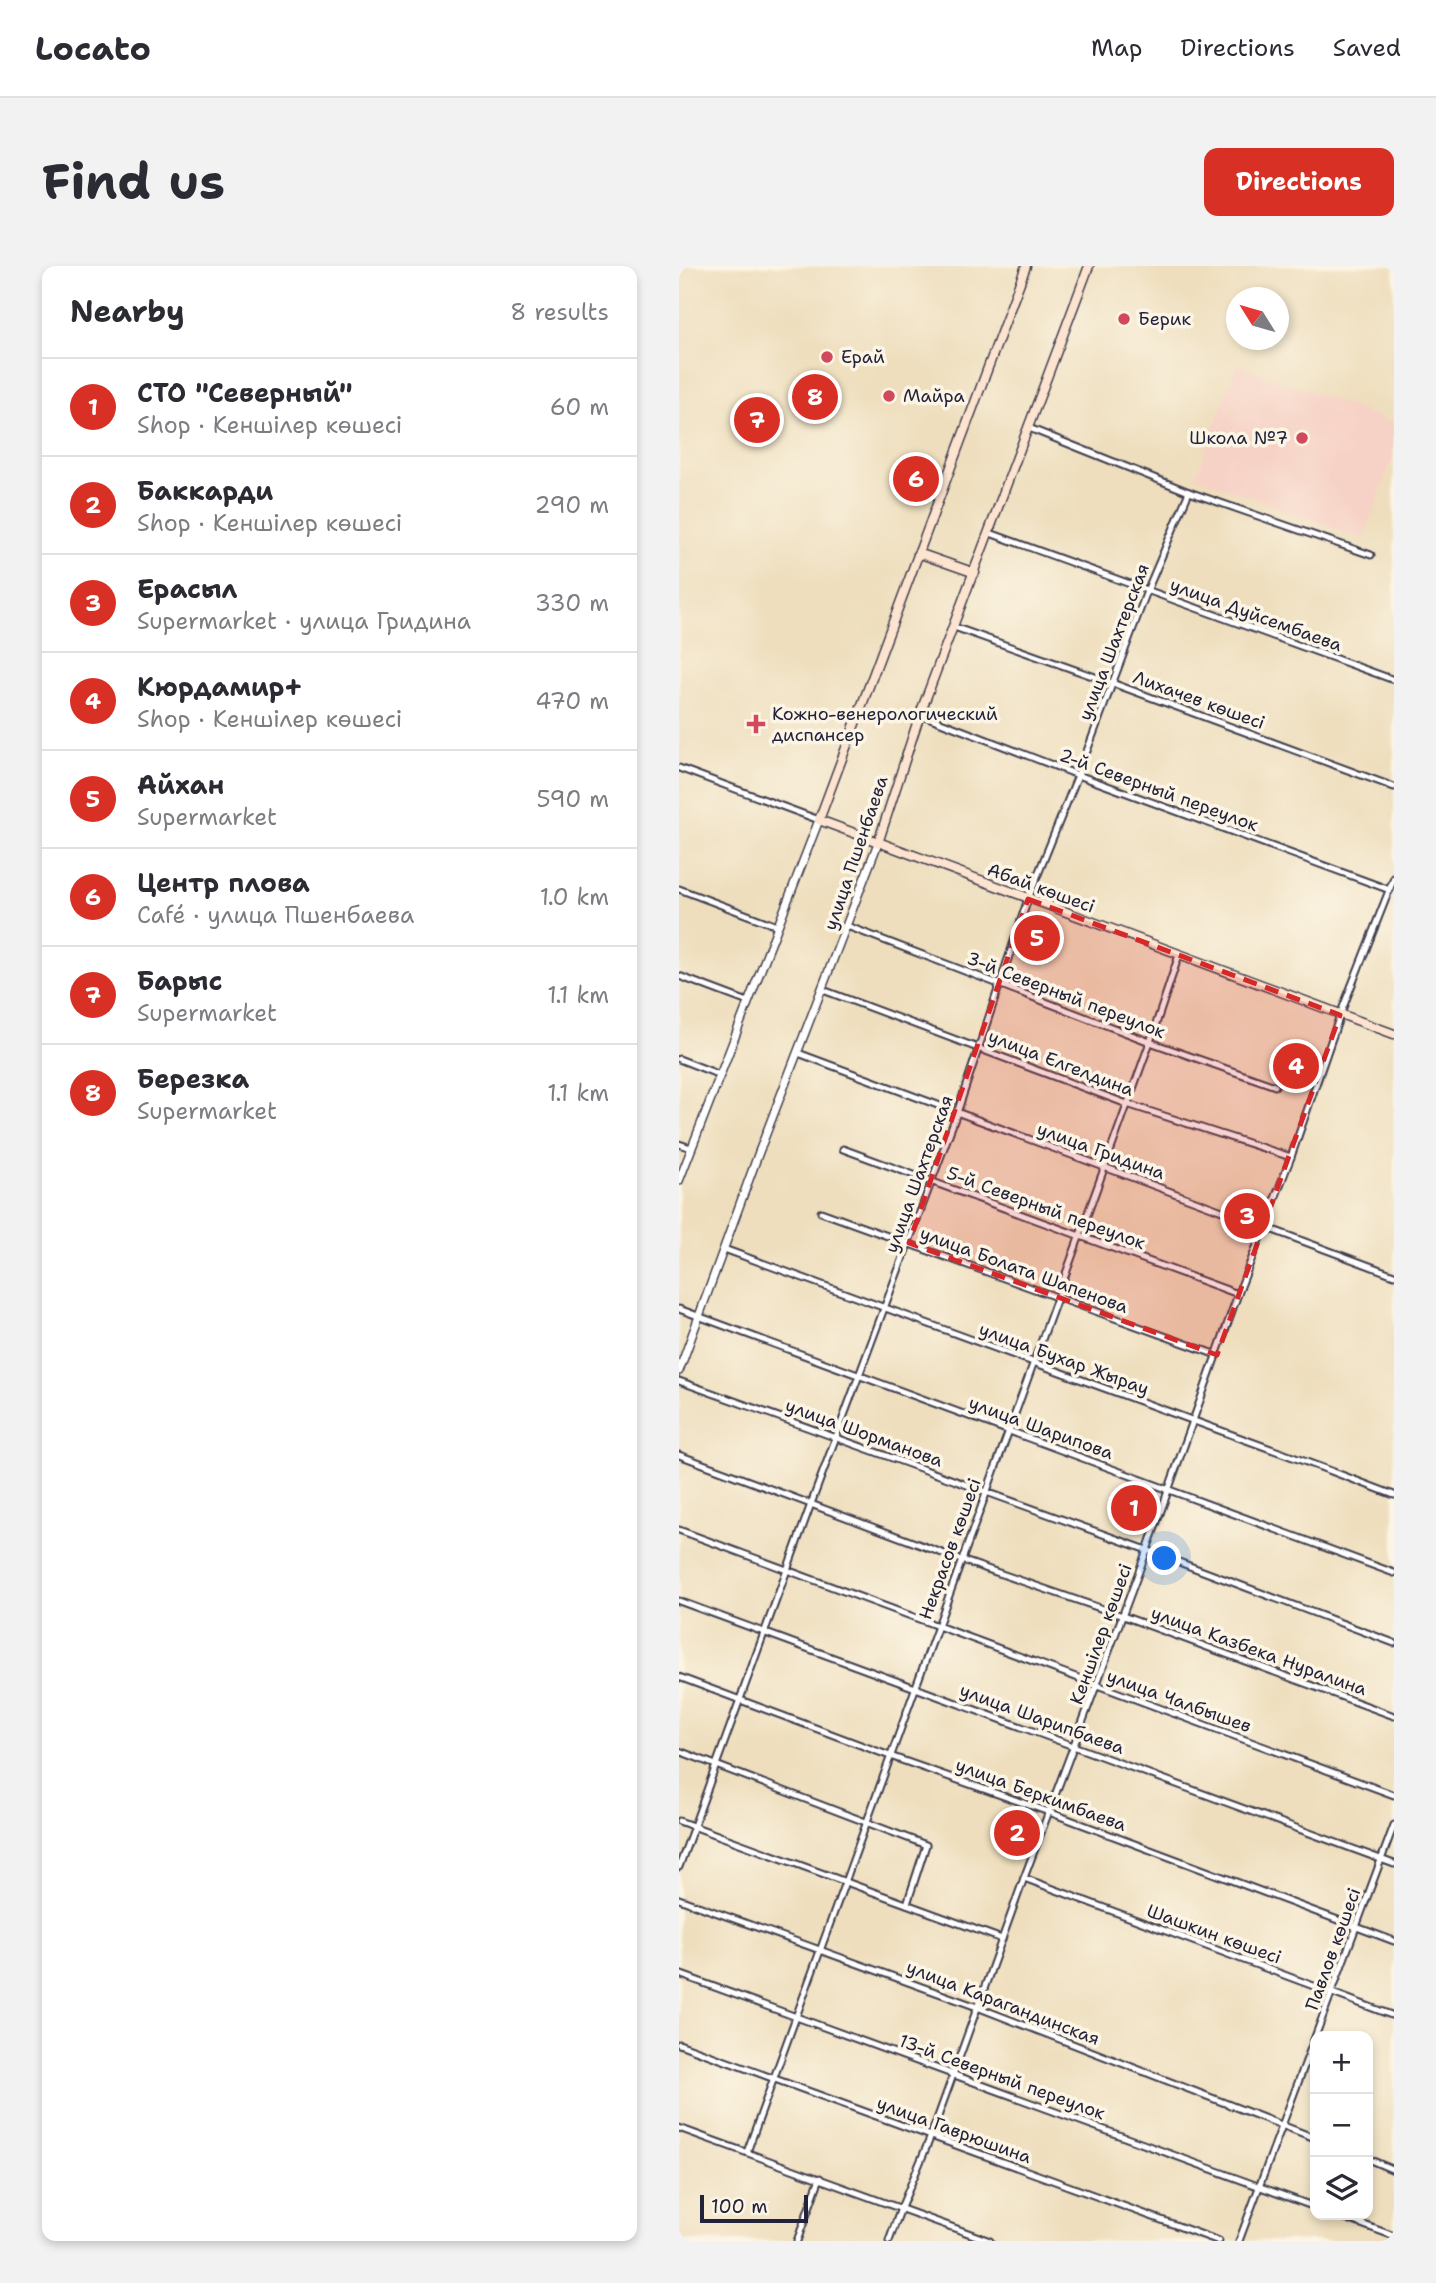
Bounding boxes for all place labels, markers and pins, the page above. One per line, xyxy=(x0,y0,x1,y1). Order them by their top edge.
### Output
place label: Берик xyxy=(1138,307,1192,331)
marker: Берик xyxy=(1116,311,1132,327)
place label: Ерай xyxy=(841,345,885,369)
marker: Ерай xyxy=(819,349,835,365)
pin: 8 xyxy=(792,371,838,423)
place label: Майра xyxy=(903,384,965,408)
marker: Майра xyxy=(881,388,897,404)
pin: 7 xyxy=(734,394,780,446)
place label: Школа №7 xyxy=(1189,426,1288,450)
marker: Школа №7 xyxy=(1294,430,1310,446)
pin: 6 xyxy=(893,453,939,505)
place label: Кожно-венерологический диспансер xyxy=(772,702,998,747)
marker: Кожно-венерологический диспансер xyxy=(746,714,766,734)
pin: 5 xyxy=(1014,912,1060,964)
pin: 4 xyxy=(1273,1040,1319,1092)
pin: 3 xyxy=(1224,1190,1270,1242)
pin: 1 xyxy=(1111,1482,1157,1534)
pin: 2 xyxy=(994,1807,1040,1859)

